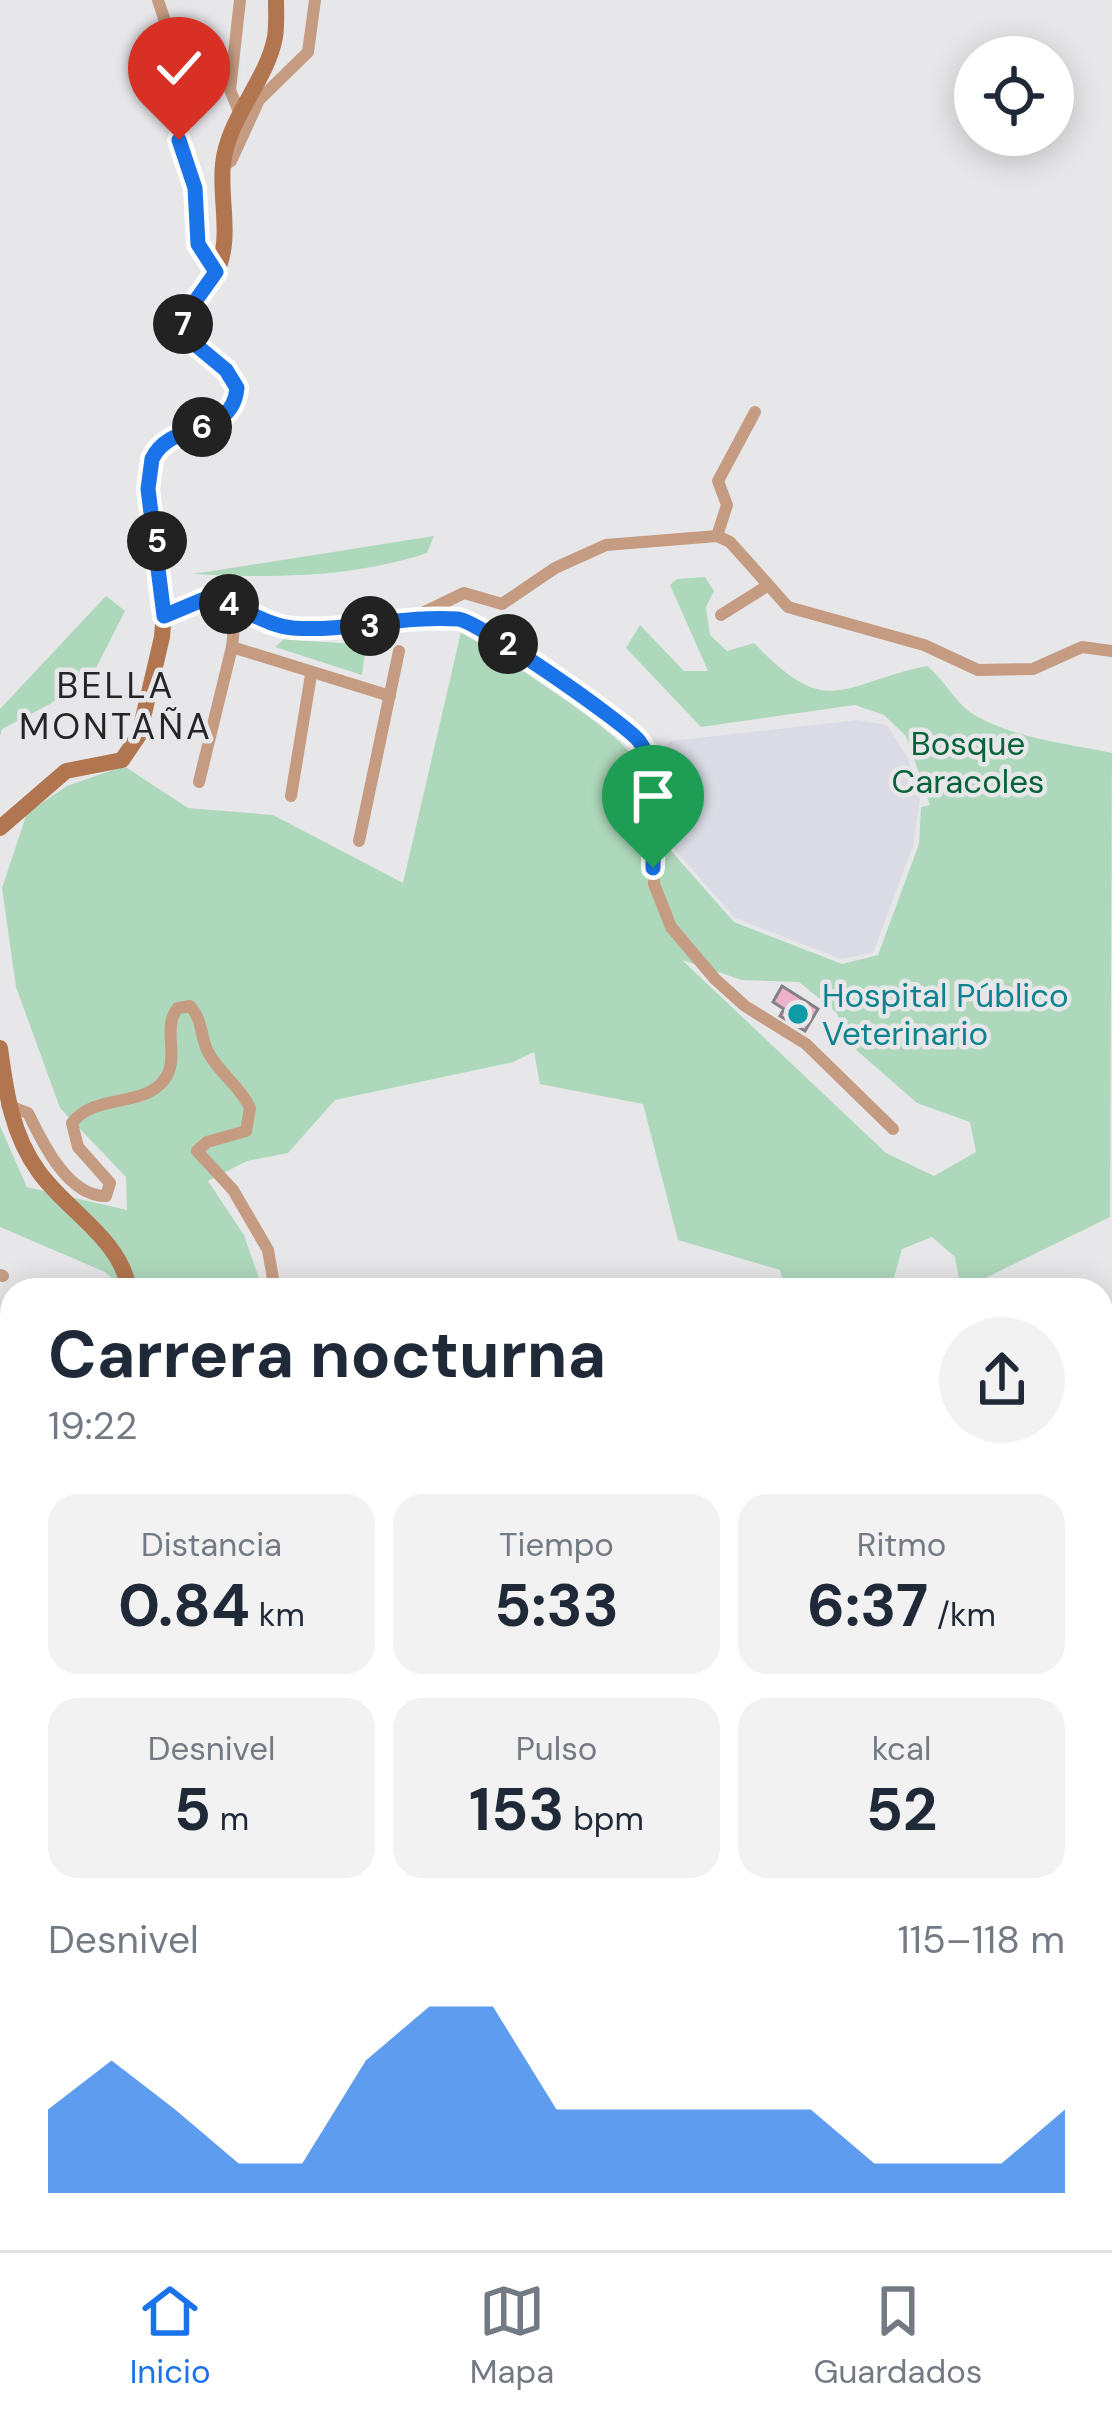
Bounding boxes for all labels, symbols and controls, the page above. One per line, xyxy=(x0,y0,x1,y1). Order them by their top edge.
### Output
pin xyxy=(128,17,230,140)
icon: check xyxy=(146,35,212,101)
map controls xyxy=(954,36,1074,156)
button: locate xyxy=(954,36,1074,156)
pin: 7 xyxy=(153,294,213,354)
text: 7 xyxy=(174,302,192,345)
pin: 6 xyxy=(172,397,232,457)
text: 6 xyxy=(192,405,212,448)
pin: 5 xyxy=(127,511,187,571)
text: 5 xyxy=(147,519,167,562)
pin: 4 xyxy=(199,574,259,634)
text: 4 xyxy=(218,582,240,625)
pin: 3 xyxy=(340,596,400,656)
text: 3 xyxy=(360,604,380,647)
pin: 2 xyxy=(478,614,538,674)
text: 2 xyxy=(498,622,518,665)
district label: BELLA MONTAÑA xyxy=(19,662,213,750)
park label: Bosque Caracoles xyxy=(892,722,1044,803)
pin xyxy=(602,745,704,868)
icon: arrive xyxy=(620,763,686,829)
place label: Hospital Público Veterinario xyxy=(822,974,1069,1055)
marker: Hospital Público Veterinario xyxy=(785,1001,811,1027)
text: Carrera nocturna xyxy=(48,1312,606,1397)
button: share xyxy=(939,1317,1065,1443)
text: 19:22 xyxy=(48,1400,137,1451)
text: Distancia xyxy=(141,1523,282,1566)
text: Tiempo xyxy=(499,1523,614,1566)
text: Ritmo xyxy=(857,1523,946,1566)
text: 0.84 xyxy=(118,1566,250,1645)
text: 5:33 xyxy=(494,1566,619,1645)
text: 6:37 xyxy=(807,1566,928,1645)
text: km xyxy=(250,1593,305,1636)
text: /km xyxy=(928,1593,996,1636)
text: Desnivel xyxy=(148,1727,275,1770)
text: Pulso xyxy=(516,1727,597,1770)
text: kcal xyxy=(872,1727,931,1770)
text: 5 xyxy=(174,1770,211,1849)
text: 153 xyxy=(469,1770,564,1849)
text: 52 xyxy=(866,1770,937,1849)
text: m xyxy=(211,1797,249,1840)
text: bpm xyxy=(564,1797,644,1840)
text: Desnivel xyxy=(48,1914,199,1965)
text: 115–118 m xyxy=(898,1914,1065,1965)
tab: Inicio xyxy=(130,2278,211,2393)
tab: Mapa xyxy=(470,2278,554,2393)
tab: Guardados xyxy=(813,2278,982,2393)

